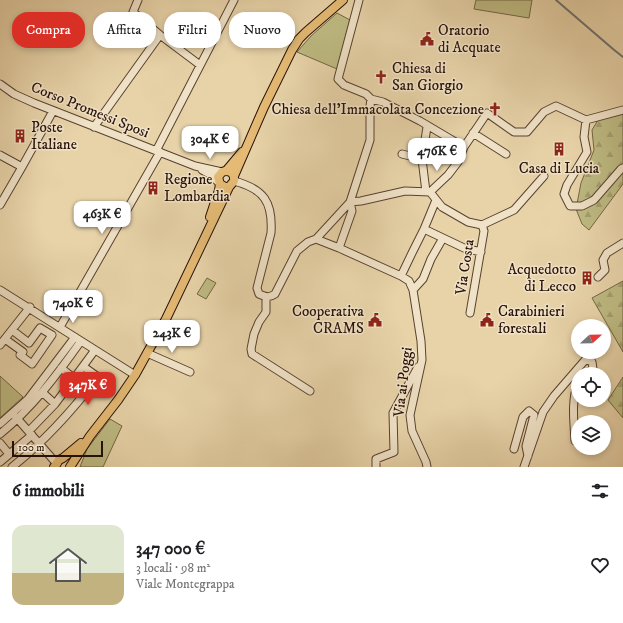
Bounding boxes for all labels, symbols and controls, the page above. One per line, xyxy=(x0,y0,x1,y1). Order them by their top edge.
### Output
chip: Compra xyxy=(12,12,85,48)
chip: Affitta xyxy=(93,12,156,48)
chip: Filtri xyxy=(164,12,221,48)
chip: Nuovo xyxy=(229,12,295,48)
place label: Oratorio di Acquate xyxy=(438,21,501,57)
public building icon: Oratorio di Acquate xyxy=(419,31,435,47)
place label: Chiesa di San Giorgio xyxy=(392,59,463,95)
church icon: Chiesa di San Giorgio xyxy=(373,69,389,85)
street label: Corso Promessi Sposi xyxy=(28,78,152,142)
place label: Chiesa dell'Immacolata Concezione xyxy=(271,100,484,119)
church icon: Chiesa dell'Immacolata Concezione xyxy=(487,101,503,117)
place label: Poste Italiane xyxy=(31,118,77,154)
pin: 304K € xyxy=(177,126,243,160)
building icon: Poste Italiane xyxy=(12,128,28,144)
text: 304K € xyxy=(191,131,229,147)
pin: 476K € xyxy=(404,138,470,172)
building icon: Casa di Lucia xyxy=(551,141,567,157)
text: 476K € xyxy=(417,143,457,159)
place label: Casa di Lucia xyxy=(519,159,600,178)
place label: Regione Lombardia xyxy=(164,170,231,206)
building icon: Regione Lombardia xyxy=(145,180,161,196)
pin: 463K € xyxy=(69,201,135,235)
text: 463K € xyxy=(83,206,121,222)
street label: Via Costa xyxy=(451,237,479,297)
place label: Acquedotto di Lecco xyxy=(507,260,576,296)
building icon: Acquedotto di Lecco xyxy=(579,270,595,286)
pin: 740K € xyxy=(40,290,106,324)
text: 740K € xyxy=(53,295,93,311)
place label: Cooperativa CRAMS xyxy=(292,302,365,338)
place label: Carabinieri forestali xyxy=(498,302,565,338)
public building icon: Cooperativa CRAMS xyxy=(367,312,383,328)
public building icon: Carabinieri forestali xyxy=(479,312,495,328)
north arrow xyxy=(571,319,611,359)
map controls xyxy=(571,319,611,455)
pin: 243K € xyxy=(139,320,205,354)
text: 243K € xyxy=(153,325,191,341)
street label: Via ai Poggi xyxy=(389,346,417,419)
button: locate xyxy=(571,367,611,407)
pin: 347K € xyxy=(55,372,121,406)
text: 347K € xyxy=(69,377,107,393)
button: layers xyxy=(571,415,611,455)
scale bar xyxy=(12,439,103,458)
text: 100 m xyxy=(18,441,44,455)
text: 6 immobili xyxy=(12,480,84,502)
icon: filters xyxy=(589,480,611,502)
text: 347 000 € xyxy=(136,538,205,560)
icon: home xyxy=(44,541,92,589)
icon: heart xyxy=(589,554,611,576)
text: 3 locali · 98 m² xyxy=(136,560,210,576)
text: Viale Montegrappa xyxy=(136,576,235,592)

